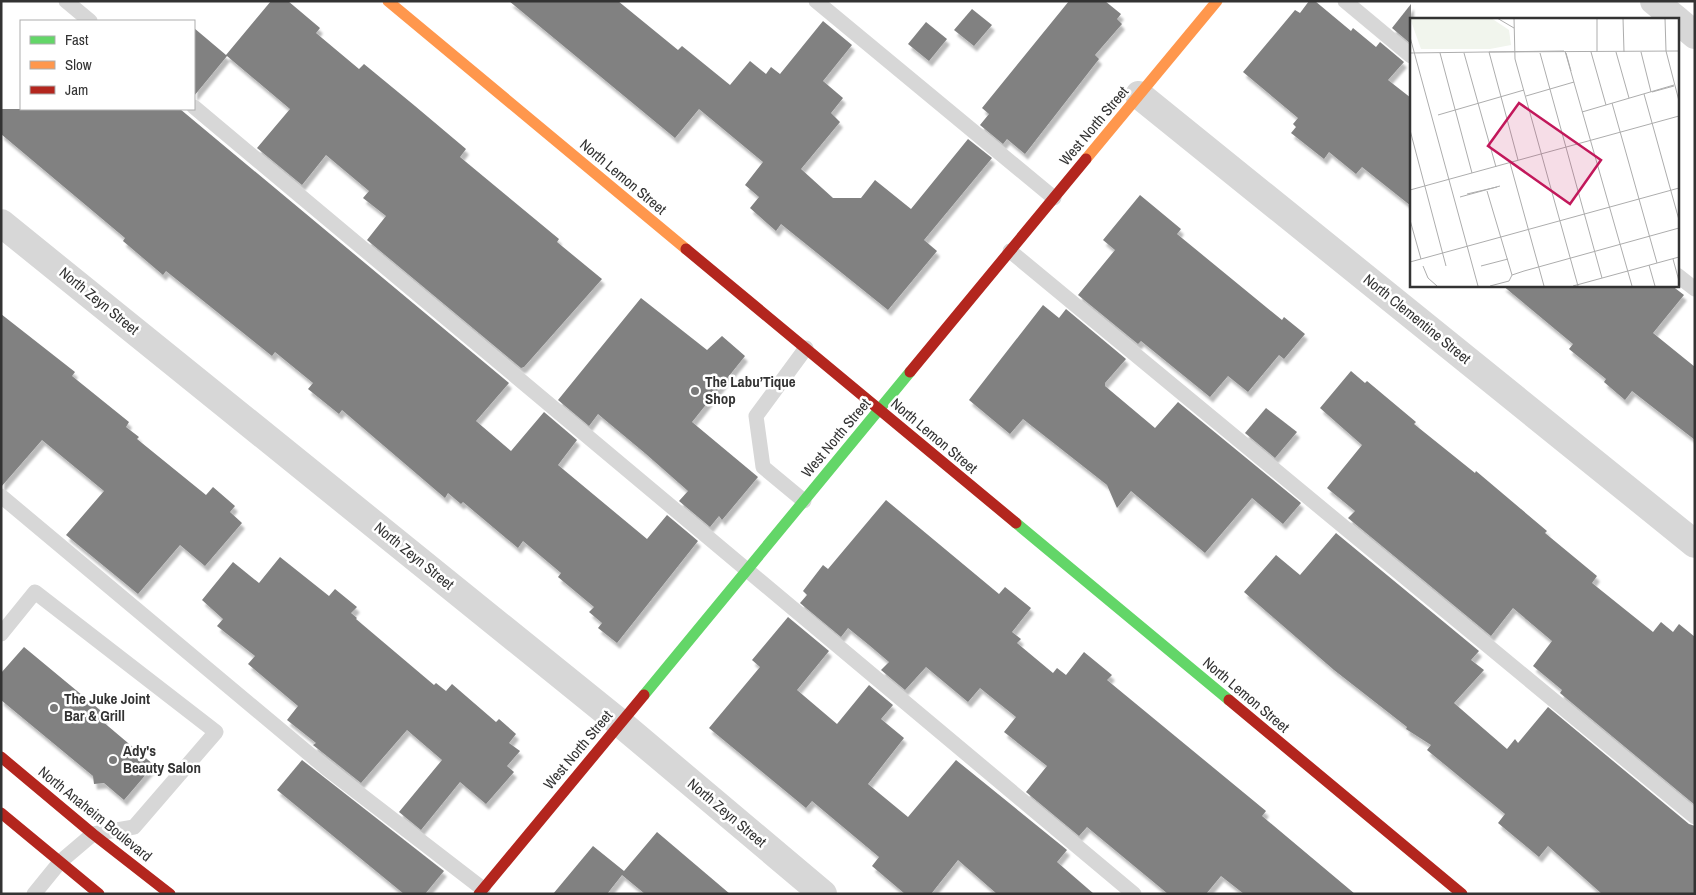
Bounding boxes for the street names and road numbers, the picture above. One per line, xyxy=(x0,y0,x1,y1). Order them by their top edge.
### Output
street label: West North Street xyxy=(1054,81,1133,170)
street label: North Lemon Street xyxy=(575,134,672,220)
street label: North Zeyn Street xyxy=(55,262,144,340)
street label: North Clementine Street xyxy=(1359,269,1476,369)
street label: West North Street xyxy=(796,393,875,482)
street label: North Lemon Street xyxy=(886,393,983,479)
street label: North Zeyn Street xyxy=(370,517,459,595)
street label: North Lemon Street xyxy=(1198,652,1295,738)
street label: West North Street xyxy=(538,705,617,794)
street label: North Anaheim Boulevard xyxy=(34,761,157,866)
street label: North Zeyn Street xyxy=(683,773,772,852)

